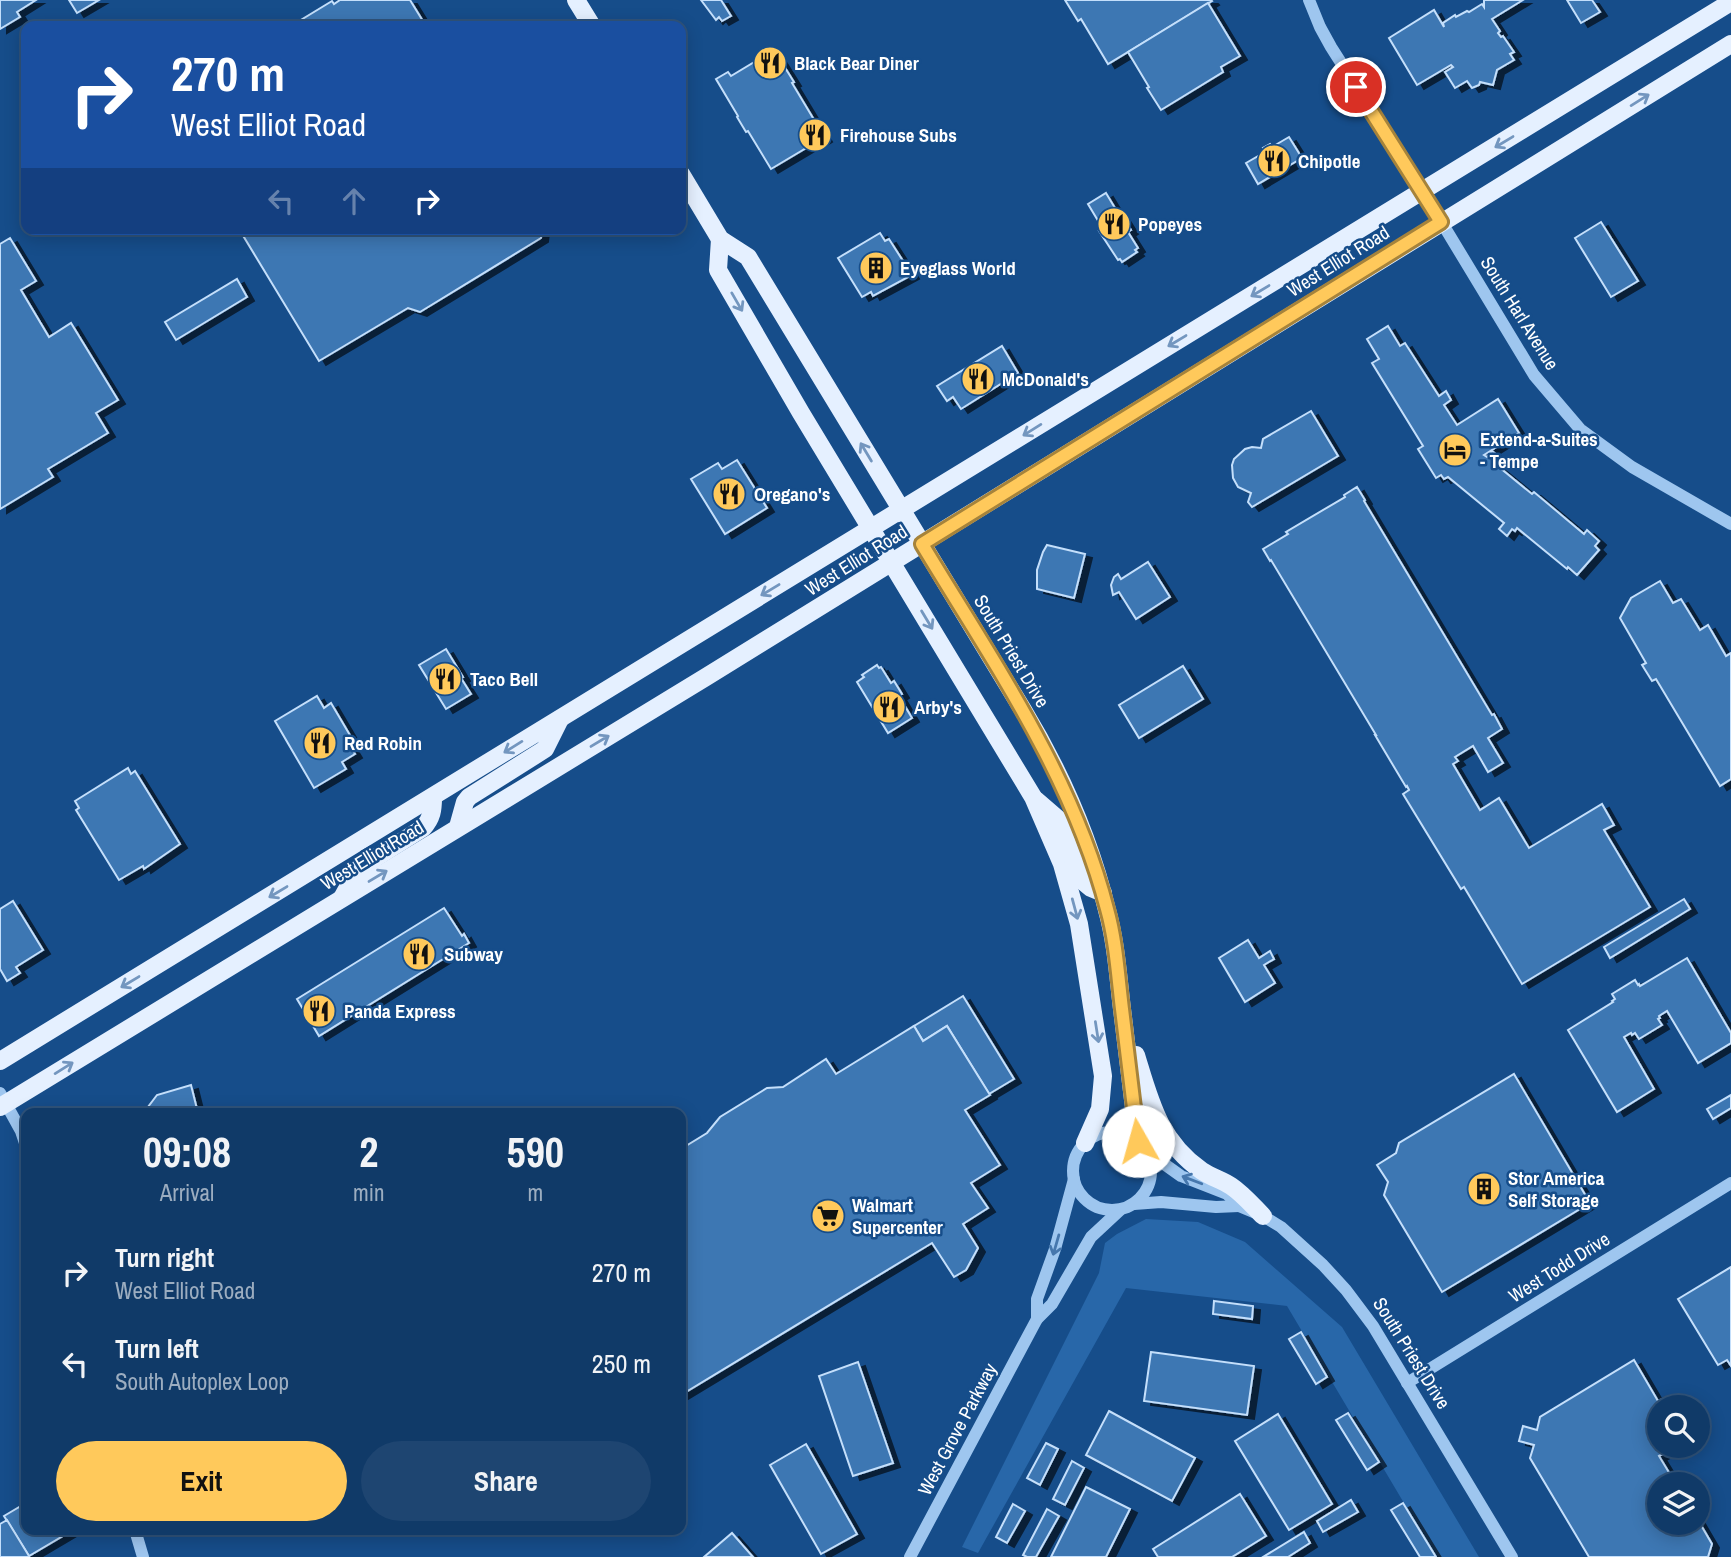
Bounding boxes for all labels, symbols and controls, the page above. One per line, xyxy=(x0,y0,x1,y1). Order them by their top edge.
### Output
text: 270 m xyxy=(171,40,285,106)
restaurant icon: Black Bear Diner xyxy=(751,44,789,82)
icon: right xyxy=(56,49,147,140)
place label: Black Bear Diner xyxy=(794,50,919,76)
pin xyxy=(1326,57,1386,117)
icon: arrive xyxy=(1337,68,1375,106)
one-way arrow xyxy=(1630,92,1650,106)
text: West Elliot Road xyxy=(171,103,366,146)
restaurant icon: Firehouse Subs xyxy=(796,116,834,154)
place label: Firehouse Subs xyxy=(840,122,957,148)
one-way arrow xyxy=(1495,135,1515,149)
restaurant icon: Chipotle xyxy=(1255,142,1293,180)
place label: Chipotle xyxy=(1298,148,1361,174)
icon: left xyxy=(262,182,300,220)
icon: ahead xyxy=(335,182,373,220)
icon: right xyxy=(408,182,446,220)
restaurant icon: Popeyes xyxy=(1095,205,1133,243)
place label: Popeyes xyxy=(1138,211,1202,237)
street label: West Elliot Road xyxy=(1282,219,1394,303)
building icon: Eyeglass World xyxy=(857,249,895,287)
street label: South Harl Avenue xyxy=(1475,251,1565,375)
place label: Eyeglass World xyxy=(900,255,1016,281)
one-way arrow xyxy=(1250,284,1270,298)
one-way arrow xyxy=(730,292,744,312)
one-way arrow xyxy=(1168,334,1188,348)
restaurant icon: McDonald's xyxy=(959,360,997,398)
place label: McDonald's xyxy=(1002,366,1089,392)
one-way arrow xyxy=(1023,423,1043,437)
place label: Extend-a-Suites - Tempe xyxy=(1480,426,1598,474)
hotel icon: Extend-a-Suites - Tempe xyxy=(1436,431,1474,469)
one-way arrow xyxy=(858,443,872,463)
restaurant icon: Oregano's xyxy=(710,475,748,513)
place label: Oregano's xyxy=(754,481,830,507)
street label: West Elliot Road xyxy=(800,518,912,602)
one-way arrow xyxy=(761,583,781,597)
street label: South Priest Drive xyxy=(968,590,1056,712)
one-way arrow xyxy=(920,610,934,630)
restaurant icon: Taco Bell xyxy=(426,660,464,698)
place label: Taco Bell xyxy=(470,666,538,692)
restaurant icon: Arby's xyxy=(870,688,908,726)
place label: Arby's xyxy=(914,694,962,720)
restaurant icon: Red Robin xyxy=(301,724,339,762)
place label: Red Robin xyxy=(344,730,422,756)
one-way arrow xyxy=(589,734,609,748)
one-way arrow xyxy=(504,741,524,755)
street label: West Elliot Road xyxy=(316,814,428,896)
one-way arrow xyxy=(367,868,387,882)
one-way arrow xyxy=(268,885,288,899)
one-way arrow xyxy=(1069,897,1082,920)
restaurant icon: Subway xyxy=(400,935,438,973)
place label: Subway xyxy=(444,941,503,967)
one-way arrow xyxy=(120,975,140,989)
restaurant icon: Panda Express xyxy=(300,992,338,1030)
place label: Panda Express xyxy=(344,998,456,1024)
one-way arrow xyxy=(1091,1020,1104,1043)
one-way arrow xyxy=(54,1061,74,1075)
position arrow xyxy=(1101,1104,1175,1178)
text: 09:08 xyxy=(143,1124,231,1180)
text: 2 xyxy=(359,1124,378,1180)
text: 590 xyxy=(507,1124,564,1180)
place label: Stor America Self Storage xyxy=(1508,1165,1605,1213)
building icon: Stor America Self Storage xyxy=(1465,1170,1503,1208)
one-way arrow xyxy=(1182,1173,1203,1186)
text: Arrival xyxy=(160,1177,214,1208)
text: min xyxy=(353,1177,385,1208)
text: m xyxy=(527,1177,543,1208)
place label: Walmart Supercenter xyxy=(852,1192,943,1240)
supermarket icon: Walmart Supercenter xyxy=(809,1197,847,1235)
street label: West Todd Drive xyxy=(1504,1226,1614,1308)
one-way arrow xyxy=(1048,1234,1061,1256)
text: Turn right xyxy=(115,1240,214,1275)
icon: right xyxy=(56,1254,94,1292)
text: 270 m xyxy=(592,1255,651,1290)
text: West Elliot Road xyxy=(115,1275,255,1306)
street label: South Priest Drive xyxy=(1367,1292,1457,1414)
text: Turn left xyxy=(115,1331,199,1366)
icon: left xyxy=(56,1345,94,1383)
text: 250 m xyxy=(592,1346,651,1381)
street label: West Grove Parkway xyxy=(911,1358,1003,1500)
text: South Autoplex Loop xyxy=(115,1366,289,1397)
map controls xyxy=(1647,1395,1710,1535)
button: search xyxy=(1647,1395,1710,1458)
button: Exit xyxy=(56,1441,347,1521)
button: Share xyxy=(361,1441,651,1521)
button: layers xyxy=(1647,1472,1710,1535)

